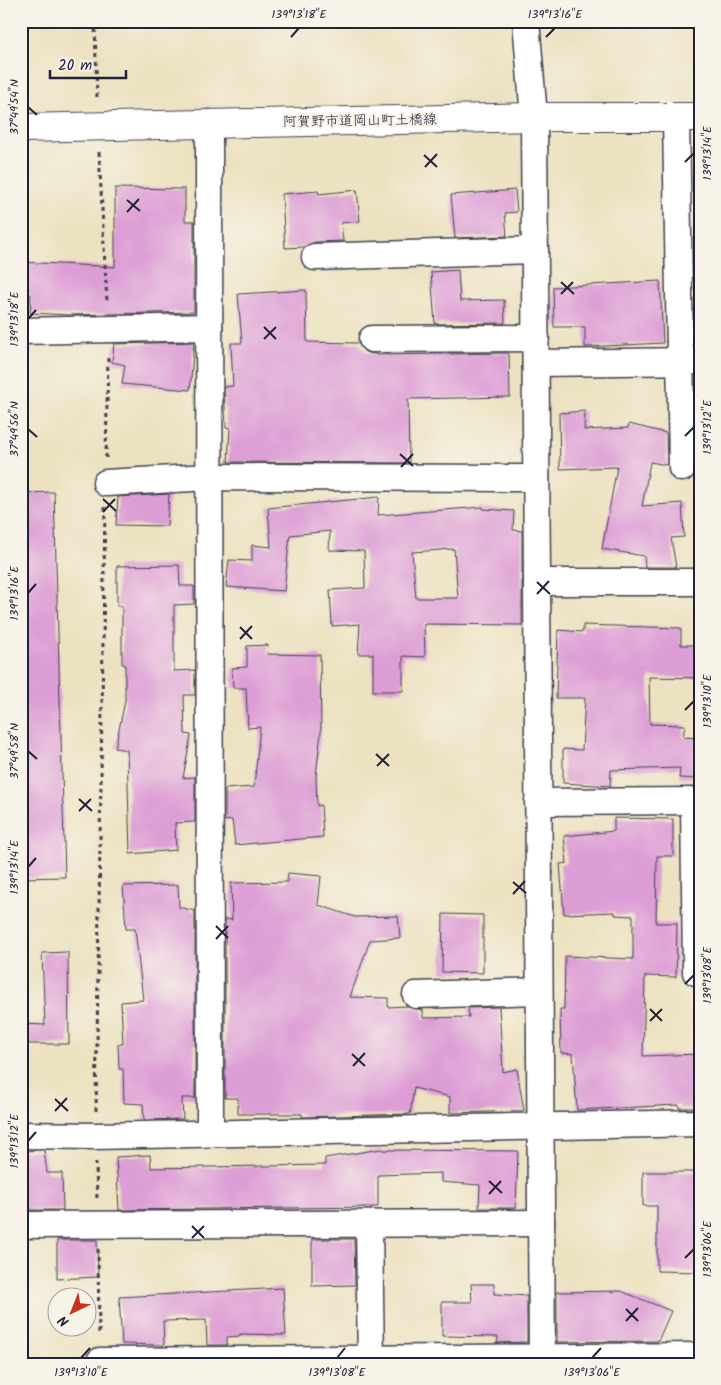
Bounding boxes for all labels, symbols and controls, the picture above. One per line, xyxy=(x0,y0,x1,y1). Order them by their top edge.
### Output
text: 139°13'18"E xyxy=(272,5,327,24)
text: 139°13'16"E xyxy=(528,5,583,24)
scale bar xyxy=(50,48,126,80)
text: 20 m xyxy=(58,54,92,78)
text: 37°49'54"N xyxy=(5,79,24,135)
street label: 阿賀野市道岡山町土橋線 xyxy=(283,109,437,133)
text: 139°13'14"E xyxy=(698,125,717,180)
text: 139°13'18"E xyxy=(5,291,24,346)
text: 139°13'12"E xyxy=(698,399,717,454)
text: 37°49'56"N xyxy=(5,401,24,457)
text: 139°13'16"E xyxy=(5,565,24,620)
text: 139°13'10"E xyxy=(698,673,717,728)
text: 37°49'58"N xyxy=(5,723,24,779)
text: 139°13'14"E xyxy=(5,839,24,894)
text: 139°13'08"E xyxy=(698,945,717,1004)
text: 139°13'12"E xyxy=(5,1113,24,1168)
text: 139°13'06"E xyxy=(698,1220,717,1277)
north arrow xyxy=(48,1288,98,1338)
text: N xyxy=(53,1310,75,1332)
text: 139°13'10"E xyxy=(54,1363,109,1382)
text: 139°13'08"E xyxy=(308,1363,367,1382)
text: 139°13'06"E xyxy=(564,1363,621,1382)

